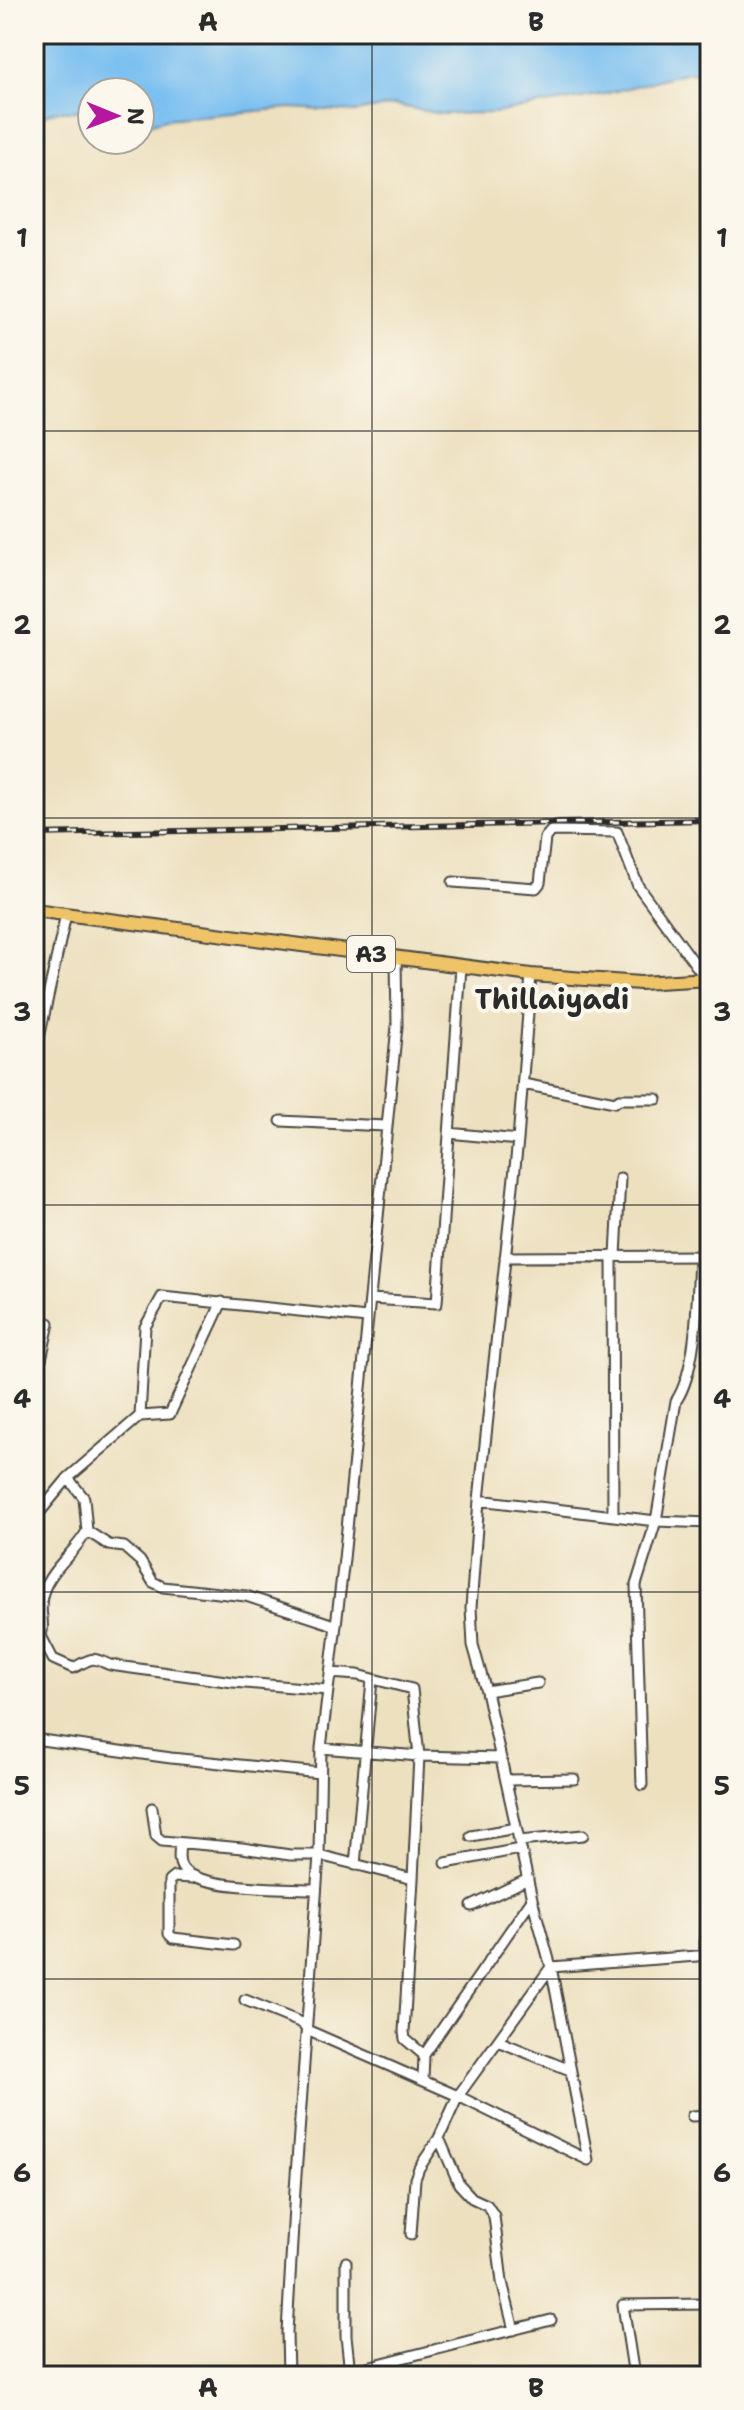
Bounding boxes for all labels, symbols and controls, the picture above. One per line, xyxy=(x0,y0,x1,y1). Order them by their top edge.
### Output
text: A xyxy=(198,4,218,39)
text: B xyxy=(528,4,544,39)
north arrow xyxy=(76,76,156,156)
text: N xyxy=(121,107,150,125)
text: 1 xyxy=(16,220,28,255)
text: 1 xyxy=(716,220,728,255)
text: 2 xyxy=(13,607,31,642)
text: 2 xyxy=(713,607,731,642)
road number: A3 xyxy=(347,936,395,972)
district label: Thillaiyadi xyxy=(475,980,629,1018)
text: 3 xyxy=(13,994,31,1029)
text: 3 xyxy=(713,994,731,1029)
text: 4 xyxy=(13,1381,31,1416)
text: 4 xyxy=(713,1381,731,1416)
text: 5 xyxy=(14,1768,30,1803)
text: 5 xyxy=(714,1768,730,1803)
text: 6 xyxy=(13,2155,31,2190)
text: 6 xyxy=(713,2155,731,2190)
text: A xyxy=(198,2370,218,2405)
text: B xyxy=(528,2370,544,2405)

